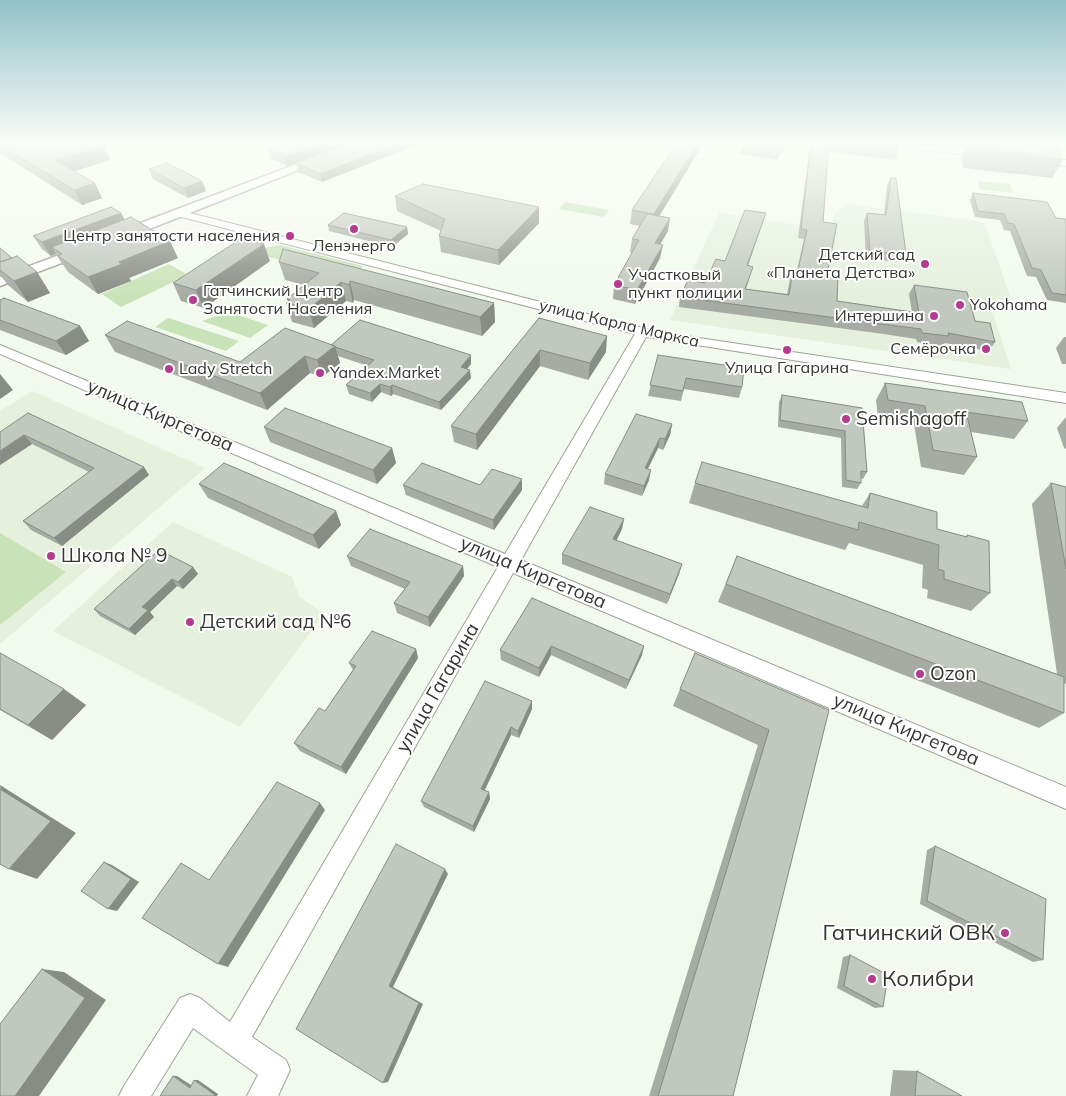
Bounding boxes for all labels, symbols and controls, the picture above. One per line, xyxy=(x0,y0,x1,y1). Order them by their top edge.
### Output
marker: Ленэнерго xyxy=(348,223,360,235)
place label: Центр занятости населения xyxy=(63,226,280,246)
marker: Центр занятости населения xyxy=(284,230,296,242)
place label: Ленэнерго xyxy=(312,236,396,256)
place label: Детский сад «Планета Детства» xyxy=(767,245,915,283)
marker: Детский сад «Планета Детства» xyxy=(919,258,931,270)
place label: Участковый пункт полиции xyxy=(628,265,742,303)
marker: Участковый пункт полиции xyxy=(612,278,624,290)
place label: Гатчинский Центр Занятости Населения xyxy=(203,281,372,319)
marker: Гатчинский Центр Занятости Населения xyxy=(187,294,199,306)
place label: Yokohama xyxy=(970,295,1047,315)
street label: улица Карла Маркса xyxy=(537,296,701,352)
marker: Yokohama xyxy=(954,299,966,311)
place label: Интершина xyxy=(835,306,924,326)
marker: Интершина xyxy=(928,310,940,322)
place label: Семёрочка xyxy=(890,339,976,359)
marker: Семёрочка xyxy=(980,343,992,355)
marker: Улица Гагарина xyxy=(781,344,793,356)
place label: Улица Гагарина xyxy=(725,358,849,378)
place label: Lady Stretch xyxy=(179,359,272,379)
marker: Lady Stretch xyxy=(163,363,175,375)
place label: Yandex.Market xyxy=(330,363,440,383)
marker: Yandex.Market xyxy=(314,367,326,379)
street label: улица Киргетова xyxy=(84,375,236,457)
place label: Semishagoff xyxy=(856,408,966,430)
marker: Semishagoff xyxy=(840,413,852,425)
street label: улица Киргетова xyxy=(457,532,609,614)
place label: Школа № 9 xyxy=(61,545,167,567)
marker: Школа № 9 xyxy=(45,550,57,562)
place label: Детский сад №6 xyxy=(200,611,351,633)
marker: Детский сад №6 xyxy=(184,616,196,628)
street label: улица Гагарина xyxy=(392,619,484,757)
place label: Ozon xyxy=(930,663,976,685)
marker: Ozon xyxy=(914,668,926,680)
street label: улица Киргетова xyxy=(830,689,982,771)
place label: Гатчинский ОВК xyxy=(822,920,995,946)
marker: Гатчинский ОВК xyxy=(999,927,1011,939)
place label: Колибри xyxy=(882,966,974,992)
marker: Колибри xyxy=(866,973,878,985)

